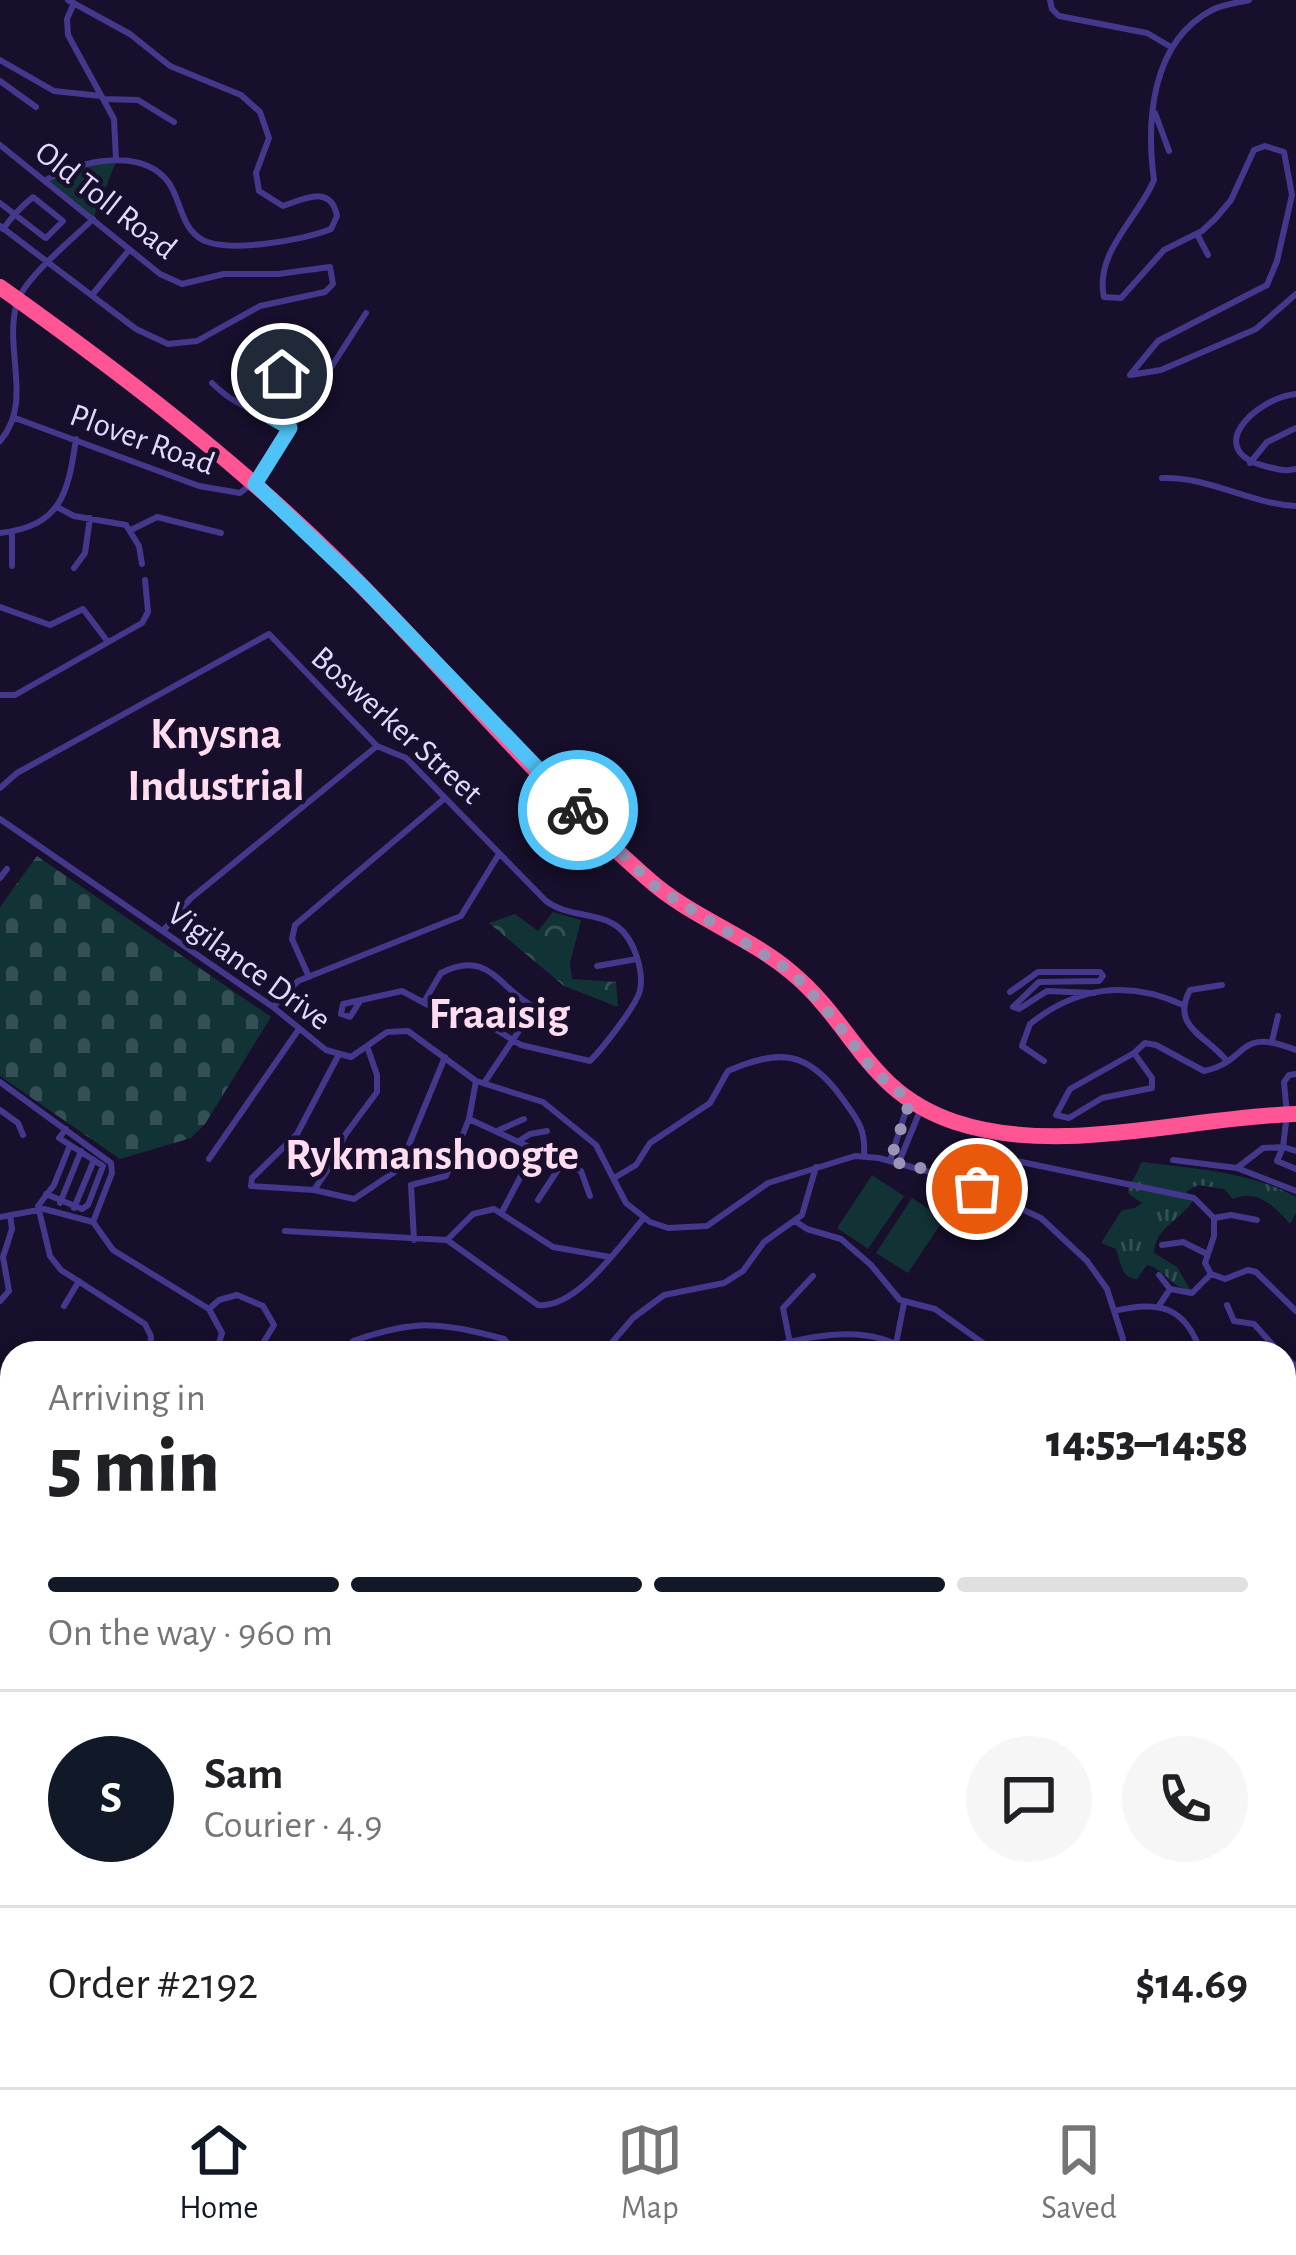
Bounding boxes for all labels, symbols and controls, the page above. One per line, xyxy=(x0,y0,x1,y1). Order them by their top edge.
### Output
street label: Old Toll Road xyxy=(29,136,182,266)
pin xyxy=(231,323,333,425)
icon: home xyxy=(249,341,315,407)
street label: Plover Road xyxy=(65,399,219,482)
street label: Boswerker Street xyxy=(305,641,488,811)
district label: Knysna Industrial xyxy=(127,712,305,809)
courier xyxy=(518,750,638,870)
icon: bike xyxy=(545,777,611,843)
street label: Vigilance Drive xyxy=(161,897,336,1037)
district label: Fraaisig xyxy=(428,992,570,1037)
district label: Rykmanshoogte xyxy=(285,1133,579,1178)
pin xyxy=(926,1138,1028,1240)
icon: bag xyxy=(944,1156,1010,1222)
text: Arriving in xyxy=(48,1379,206,1418)
text: 14:53–14:58 xyxy=(1046,1420,1248,1465)
text: 5 min xyxy=(48,1428,220,1506)
text: On the way · 960 m xyxy=(48,1614,333,1653)
button: chat xyxy=(966,1736,1092,1862)
button: phone xyxy=(1122,1736,1248,1862)
text: Sam xyxy=(204,1752,283,1797)
text: S xyxy=(100,1776,122,1821)
text: Courier · 4.9 xyxy=(204,1806,383,1845)
text: Order #2192 xyxy=(48,1962,258,2007)
text: $14.69 xyxy=(1135,1962,1248,2007)
tab: Home xyxy=(179,2117,259,2229)
tab: Map xyxy=(617,2117,683,2229)
tab: Saved xyxy=(1041,2117,1117,2229)

